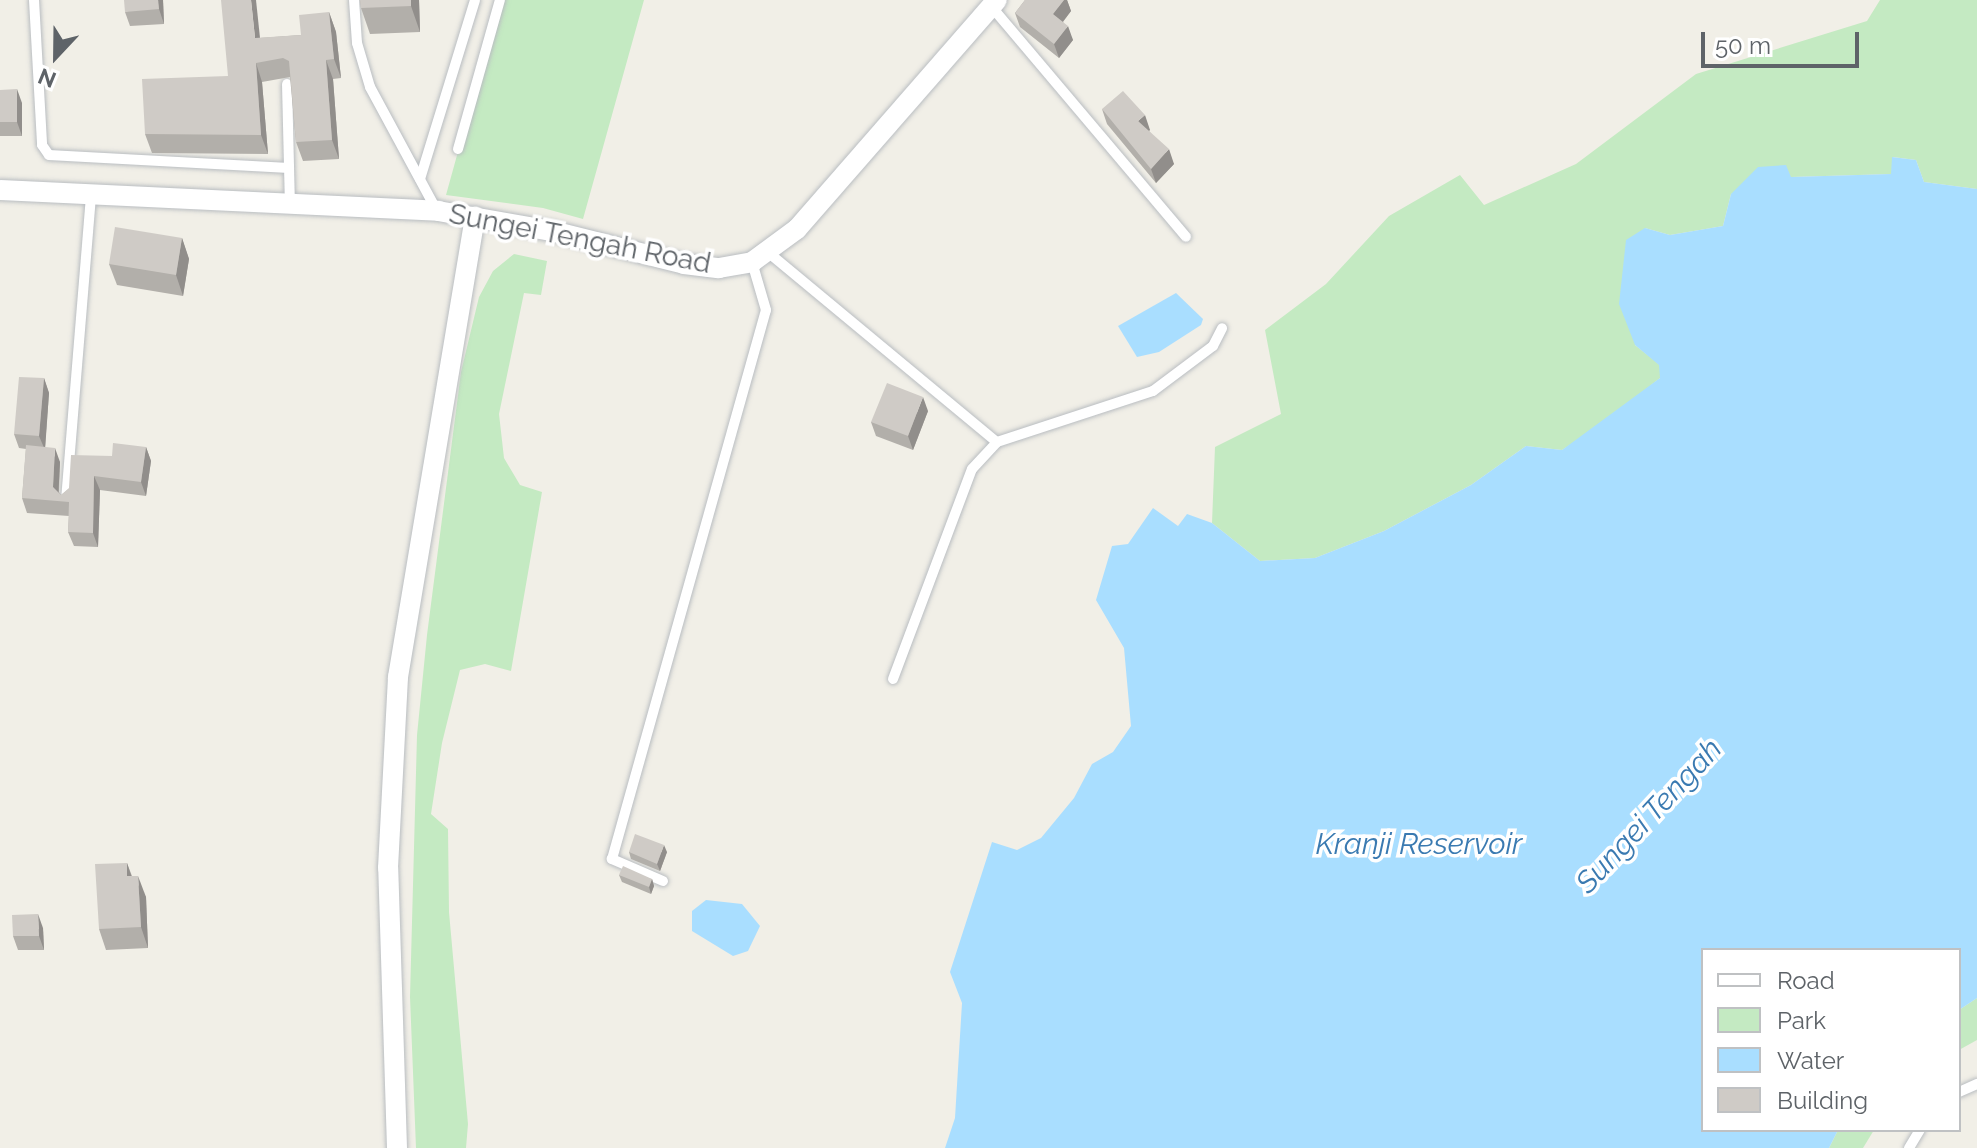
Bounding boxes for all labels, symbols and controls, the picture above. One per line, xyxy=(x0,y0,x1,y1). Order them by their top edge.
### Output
north arrow xyxy=(16,16,96,96)
scale bar xyxy=(1705,16,1863,66)
text: 50 m xyxy=(1715,31,1771,60)
text: N xyxy=(34,63,60,93)
street label: Sungei Tengah Road xyxy=(446,197,714,281)
water label: Sungei Tengah xyxy=(1568,731,1730,901)
water label: Kranji Reservoir xyxy=(1316,826,1522,862)
legend xyxy=(1701,948,1961,1132)
text: Road xyxy=(1777,966,1835,995)
text: Park xyxy=(1777,1006,1826,1035)
text: Water xyxy=(1777,1046,1844,1075)
text: Building xyxy=(1777,1086,1868,1115)

